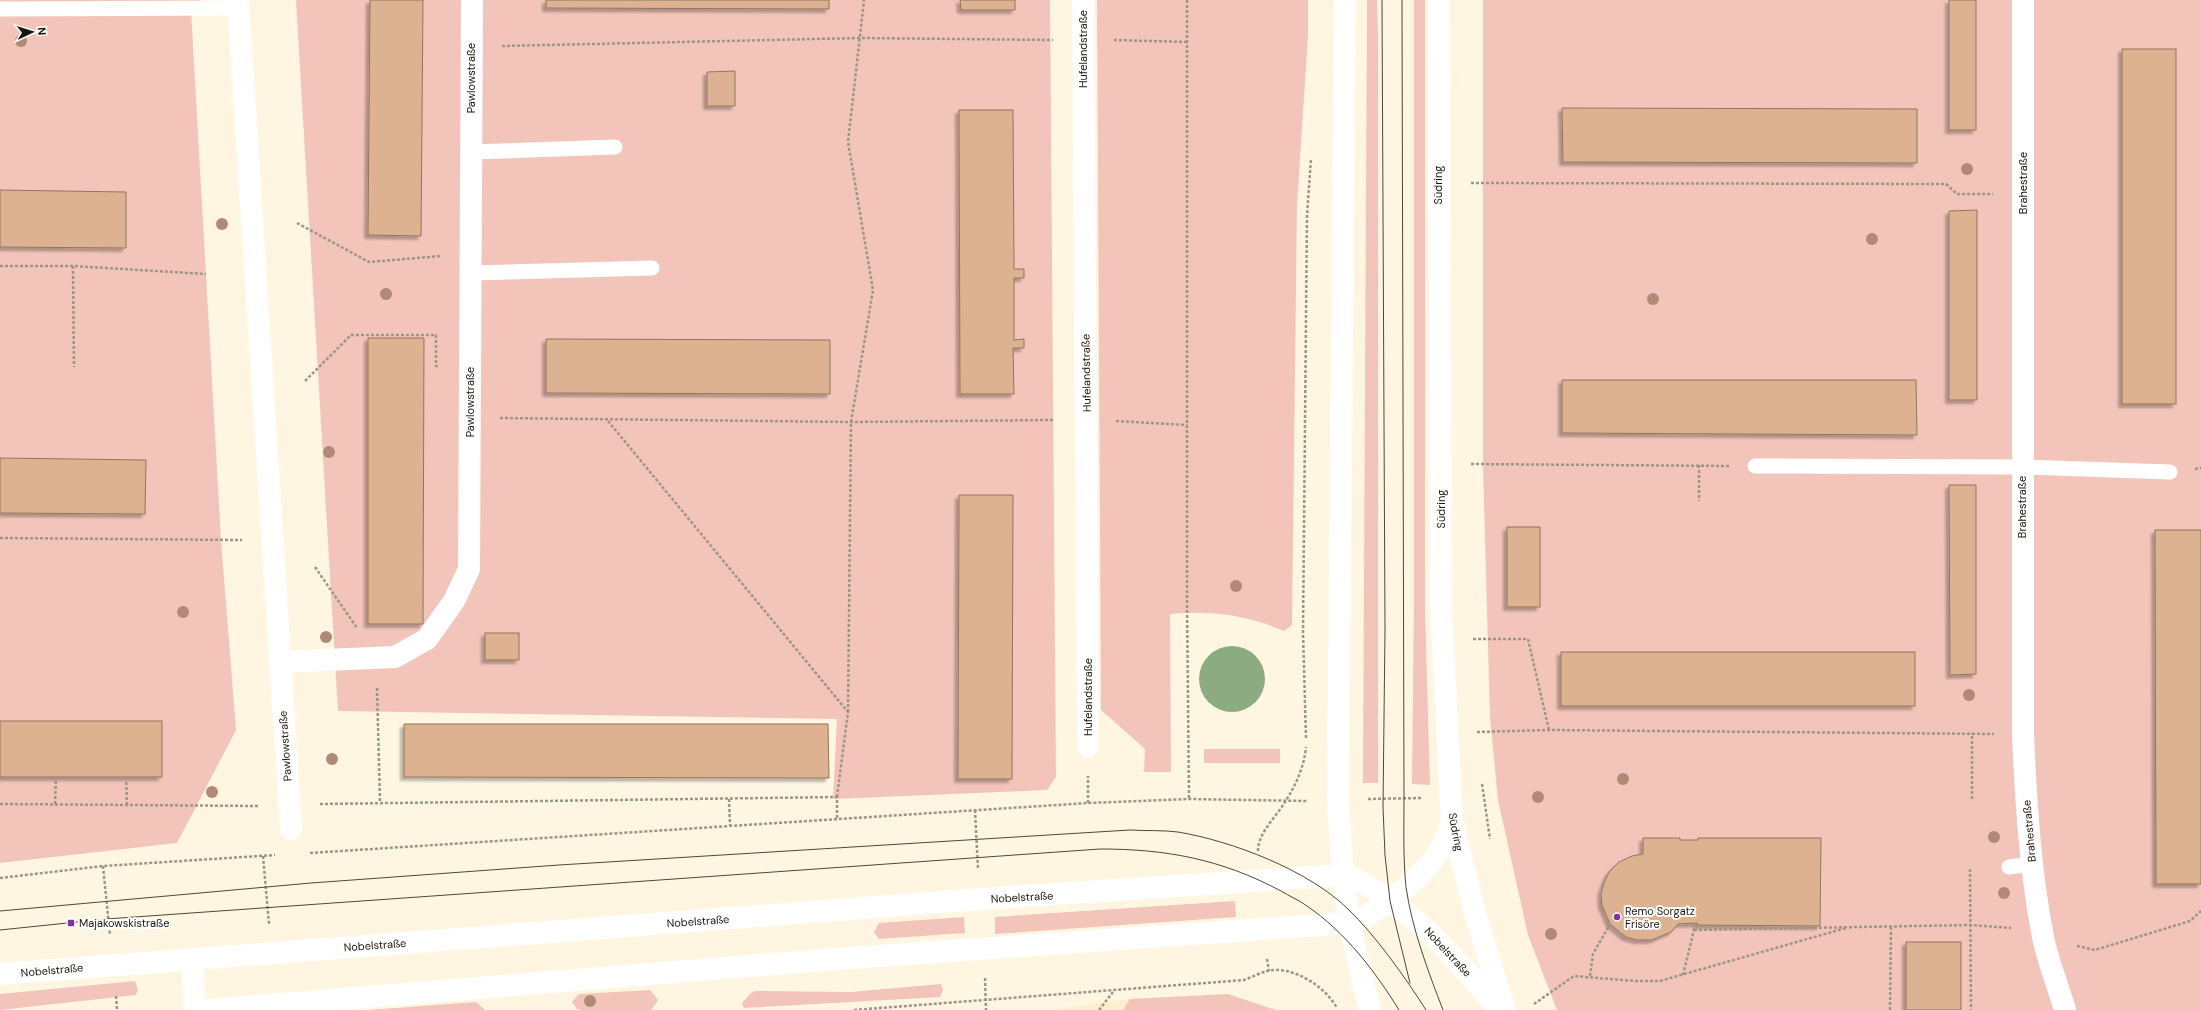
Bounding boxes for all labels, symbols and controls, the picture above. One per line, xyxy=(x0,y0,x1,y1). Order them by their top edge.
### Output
street label: Hufelandstraße xyxy=(1076,10,1090,88)
north arrow xyxy=(12,12,52,52)
text: N xyxy=(35,27,49,36)
street label: Pawlowstraße xyxy=(464,43,478,113)
street label: Brahestraße xyxy=(2016,152,2030,214)
street label: Südring xyxy=(1431,166,1445,204)
street label: Hufelandstraße xyxy=(1078,334,1094,412)
street label: Pawlowstraße xyxy=(463,367,477,437)
street label: Brahestraße xyxy=(2015,476,2029,538)
street label: Südring xyxy=(1434,490,1448,528)
street label: Hufelandstraße xyxy=(1081,658,1095,736)
street label: Pawlowstraße xyxy=(276,710,294,782)
street label: Brahestraße xyxy=(2019,799,2039,863)
street label: Südring xyxy=(1445,812,1467,852)
street label: Nobelstraße xyxy=(990,888,1054,906)
place label: Remo Sorgatz Frisöre xyxy=(1625,904,1695,931)
street label: Nobelstraße xyxy=(666,912,730,930)
marker: Remo Sorgatz Frisöre xyxy=(1612,912,1622,922)
place label: Majakowskistraße xyxy=(79,916,169,930)
marker: Majakowskistraße xyxy=(66,918,76,928)
street label: Nobelstraße xyxy=(1421,924,1475,980)
street label: Nobelstraße xyxy=(343,936,407,954)
street label: Nobelstraße xyxy=(20,960,84,980)

